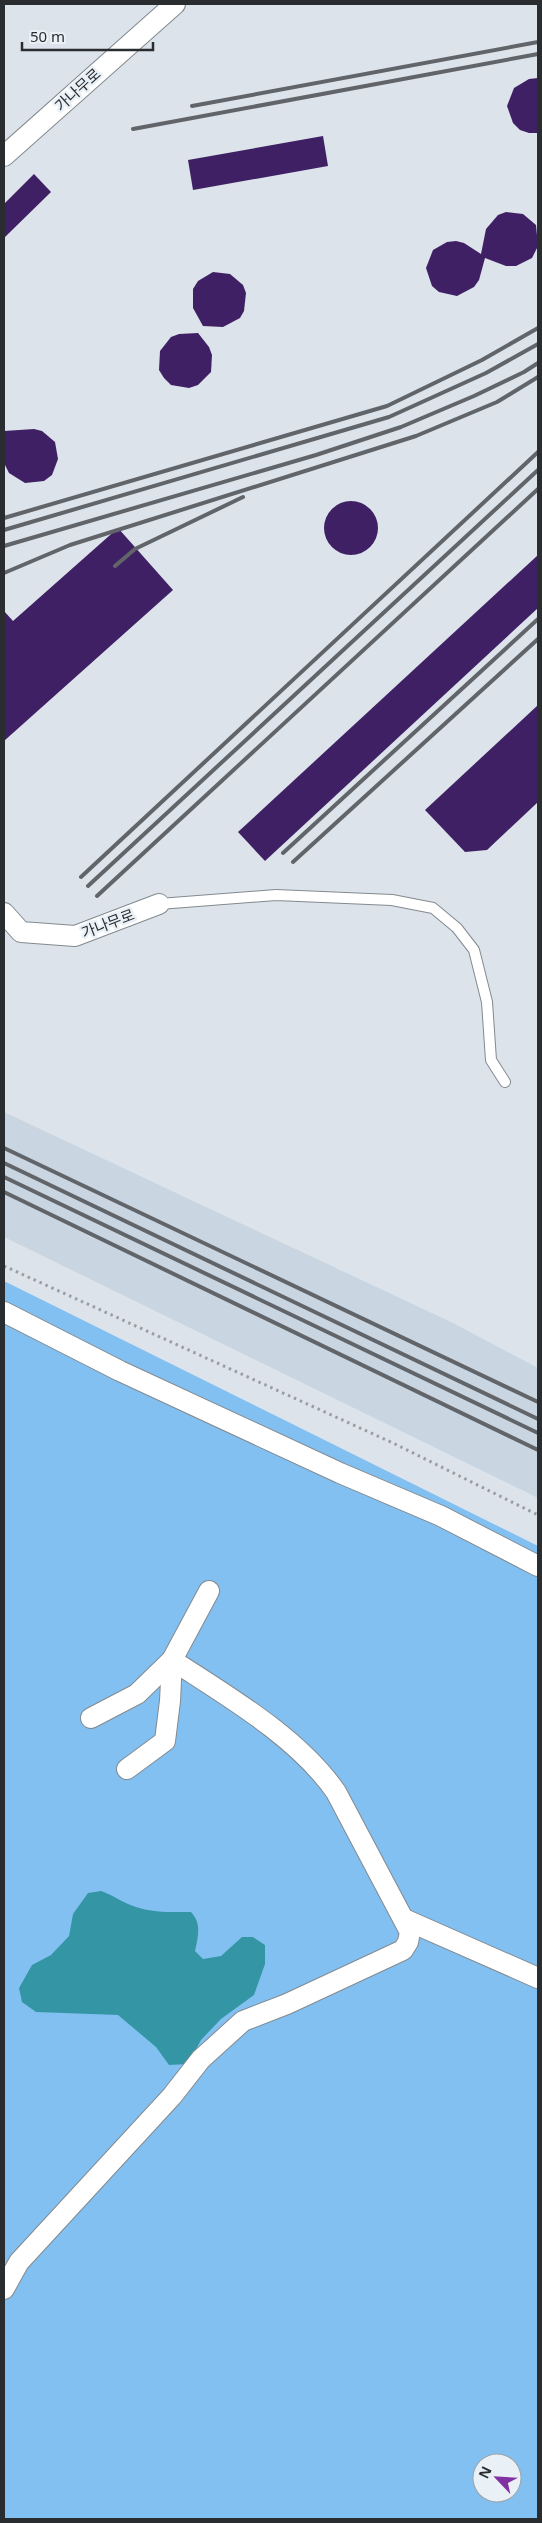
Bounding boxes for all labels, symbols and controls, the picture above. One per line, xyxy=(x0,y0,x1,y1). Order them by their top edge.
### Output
scale bar xyxy=(22,20,154,52)
text: 50 m xyxy=(30,26,65,46)
street label: 가나무로 xyxy=(50,63,105,115)
street label: 가나무로 xyxy=(78,904,137,942)
north arrow xyxy=(472,2453,522,2503)
text: N xyxy=(474,2463,496,2481)

